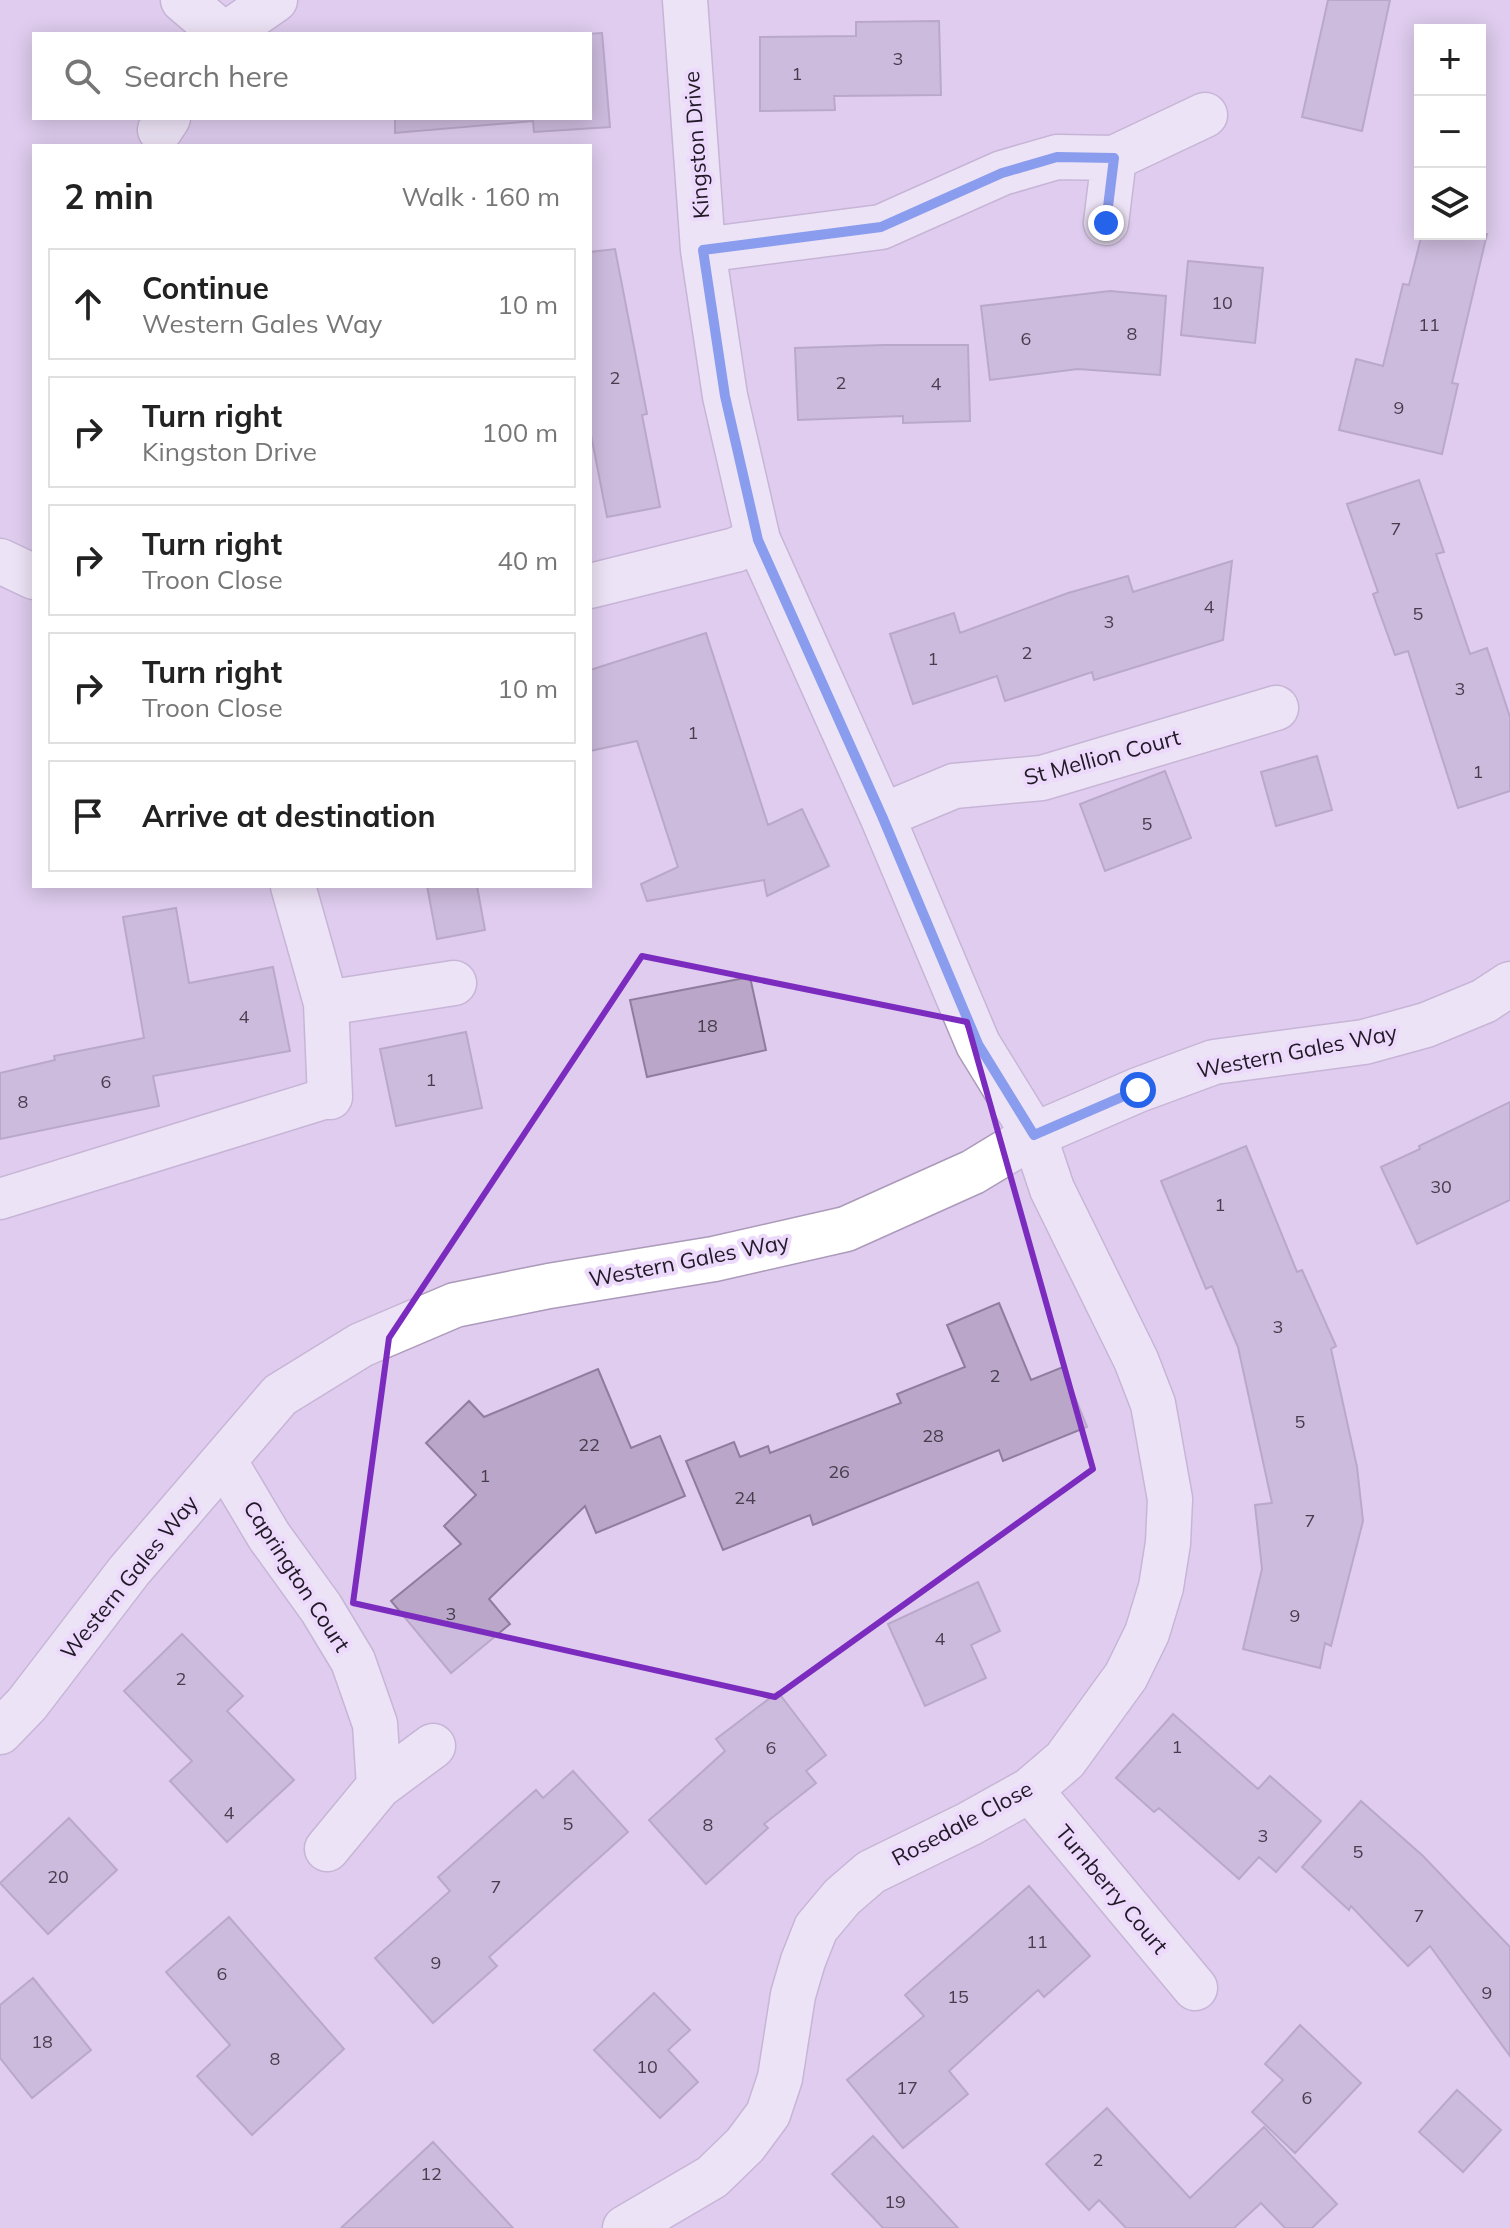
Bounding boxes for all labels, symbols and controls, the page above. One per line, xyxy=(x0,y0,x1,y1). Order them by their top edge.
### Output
map controls xyxy=(1414,24,1486,240)
button: + xyxy=(1414,24,1486,96)
search box xyxy=(32,32,592,120)
house number: 3 xyxy=(893,47,903,70)
icon: search xyxy=(60,54,104,98)
text: Search here xyxy=(124,57,289,95)
house number: 1 xyxy=(792,62,802,85)
street label: Kingston Drive xyxy=(677,70,715,220)
button: − xyxy=(1414,96,1486,168)
button: layers xyxy=(1414,168,1486,240)
text: 2 min xyxy=(64,175,154,218)
text: Walk · 160 m xyxy=(401,180,560,213)
route end xyxy=(1088,205,1124,241)
text: Continue xyxy=(142,269,269,307)
icon: ahead xyxy=(66,282,110,326)
text: 10 m xyxy=(497,288,558,321)
house number: 10 xyxy=(1211,291,1233,314)
text: Western Gales Way xyxy=(142,307,382,340)
house number: 11 xyxy=(1418,313,1440,336)
house number: 8 xyxy=(1127,322,1137,345)
house number: 6 xyxy=(1021,327,1031,350)
house number: 2 xyxy=(610,366,620,389)
house number: 2 xyxy=(836,371,846,394)
house number: 4 xyxy=(931,372,942,395)
house number: 9 xyxy=(1394,396,1404,419)
text: Turn right xyxy=(142,397,282,435)
icon: right xyxy=(66,410,110,454)
text: 100 m xyxy=(482,416,558,449)
text: Kingston Drive xyxy=(142,435,317,468)
house number: 7 xyxy=(1391,517,1401,540)
text: Turn right xyxy=(142,525,282,563)
icon: right xyxy=(66,538,110,582)
text: 40 m xyxy=(497,544,558,577)
text: Troon Close xyxy=(142,563,283,596)
house number: 4 xyxy=(1204,595,1215,618)
house number: 5 xyxy=(1413,602,1424,625)
house number: 3 xyxy=(1104,610,1114,633)
house number: 2 xyxy=(1022,641,1032,664)
house number: 1 xyxy=(928,647,938,670)
text: Turn right xyxy=(142,653,282,691)
icon: right xyxy=(66,666,110,710)
text: 10 m xyxy=(497,672,558,705)
house number: 3 xyxy=(1455,677,1465,700)
text: Troon Close xyxy=(142,691,283,724)
house number: 1 xyxy=(688,721,698,744)
street label: St Mellion Court xyxy=(1021,723,1183,791)
house number: 1 xyxy=(1473,760,1483,783)
icon: arrive xyxy=(66,794,110,838)
text: Arrive at destination xyxy=(142,797,436,835)
house number: 5 xyxy=(1142,812,1153,835)
house number: 4 xyxy=(239,1005,250,1028)
house number: 18 xyxy=(696,1014,718,1037)
street label: Western Gales Way xyxy=(1195,1018,1400,1084)
house number: 1 xyxy=(426,1068,436,1091)
house number: 6 xyxy=(101,1070,111,1093)
route start xyxy=(1120,1072,1156,1108)
house number: 8 xyxy=(18,1090,28,1113)
house number: 30 xyxy=(1430,1175,1452,1198)
house number: 1 xyxy=(1215,1193,1225,1216)
street label: Western Gales Way xyxy=(587,1227,792,1293)
house number: 3 xyxy=(1273,1315,1283,1338)
house number: 2 xyxy=(990,1364,1000,1387)
house number: 5 xyxy=(1295,1410,1306,1433)
house number: 28 xyxy=(922,1424,944,1447)
house number: 22 xyxy=(578,1433,600,1456)
house number: 26 xyxy=(828,1460,850,1483)
house number: 1 xyxy=(480,1464,490,1487)
house number: 24 xyxy=(734,1486,756,1509)
street label: Western Gales Way xyxy=(54,1489,204,1665)
street label: Caprington Court xyxy=(238,1495,357,1657)
house number: 7 xyxy=(1305,1509,1315,1532)
house number: 3 xyxy=(446,1602,456,1625)
house number: 9 xyxy=(1290,1604,1300,1627)
house number: 4 xyxy=(935,1627,946,1650)
house number: 2 xyxy=(176,1667,186,1690)
house number: 1 xyxy=(1172,1735,1182,1758)
house number: 6 xyxy=(766,1736,776,1759)
street label: Rosedale Close xyxy=(887,1774,1037,1872)
house number: 4 xyxy=(224,1801,235,1824)
house number: 5 xyxy=(563,1812,574,1835)
house number: 8 xyxy=(703,1813,713,1836)
street label: Turnberry Court xyxy=(1050,1819,1174,1960)
house number: 3 xyxy=(1258,1824,1268,1847)
house number: 5 xyxy=(1353,1840,1364,1863)
house number: 20 xyxy=(47,1865,69,1888)
house number: 7 xyxy=(491,1875,501,1898)
house number: 7 xyxy=(1414,1904,1424,1927)
house number: 11 xyxy=(1026,1930,1048,1953)
house number: 9 xyxy=(431,1951,441,1974)
house number: 6 xyxy=(217,1962,227,1985)
house number: 9 xyxy=(1482,1981,1492,2004)
house number: 15 xyxy=(947,1985,969,2008)
house number: 18 xyxy=(31,2030,53,2053)
house number: 8 xyxy=(270,2047,280,2070)
house number: 10 xyxy=(636,2055,658,2078)
house number: 17 xyxy=(896,2076,918,2099)
house number: 6 xyxy=(1302,2086,1312,2109)
house number: 2 xyxy=(1093,2148,1103,2171)
house number: 12 xyxy=(420,2162,442,2185)
house number: 19 xyxy=(884,2190,906,2213)

